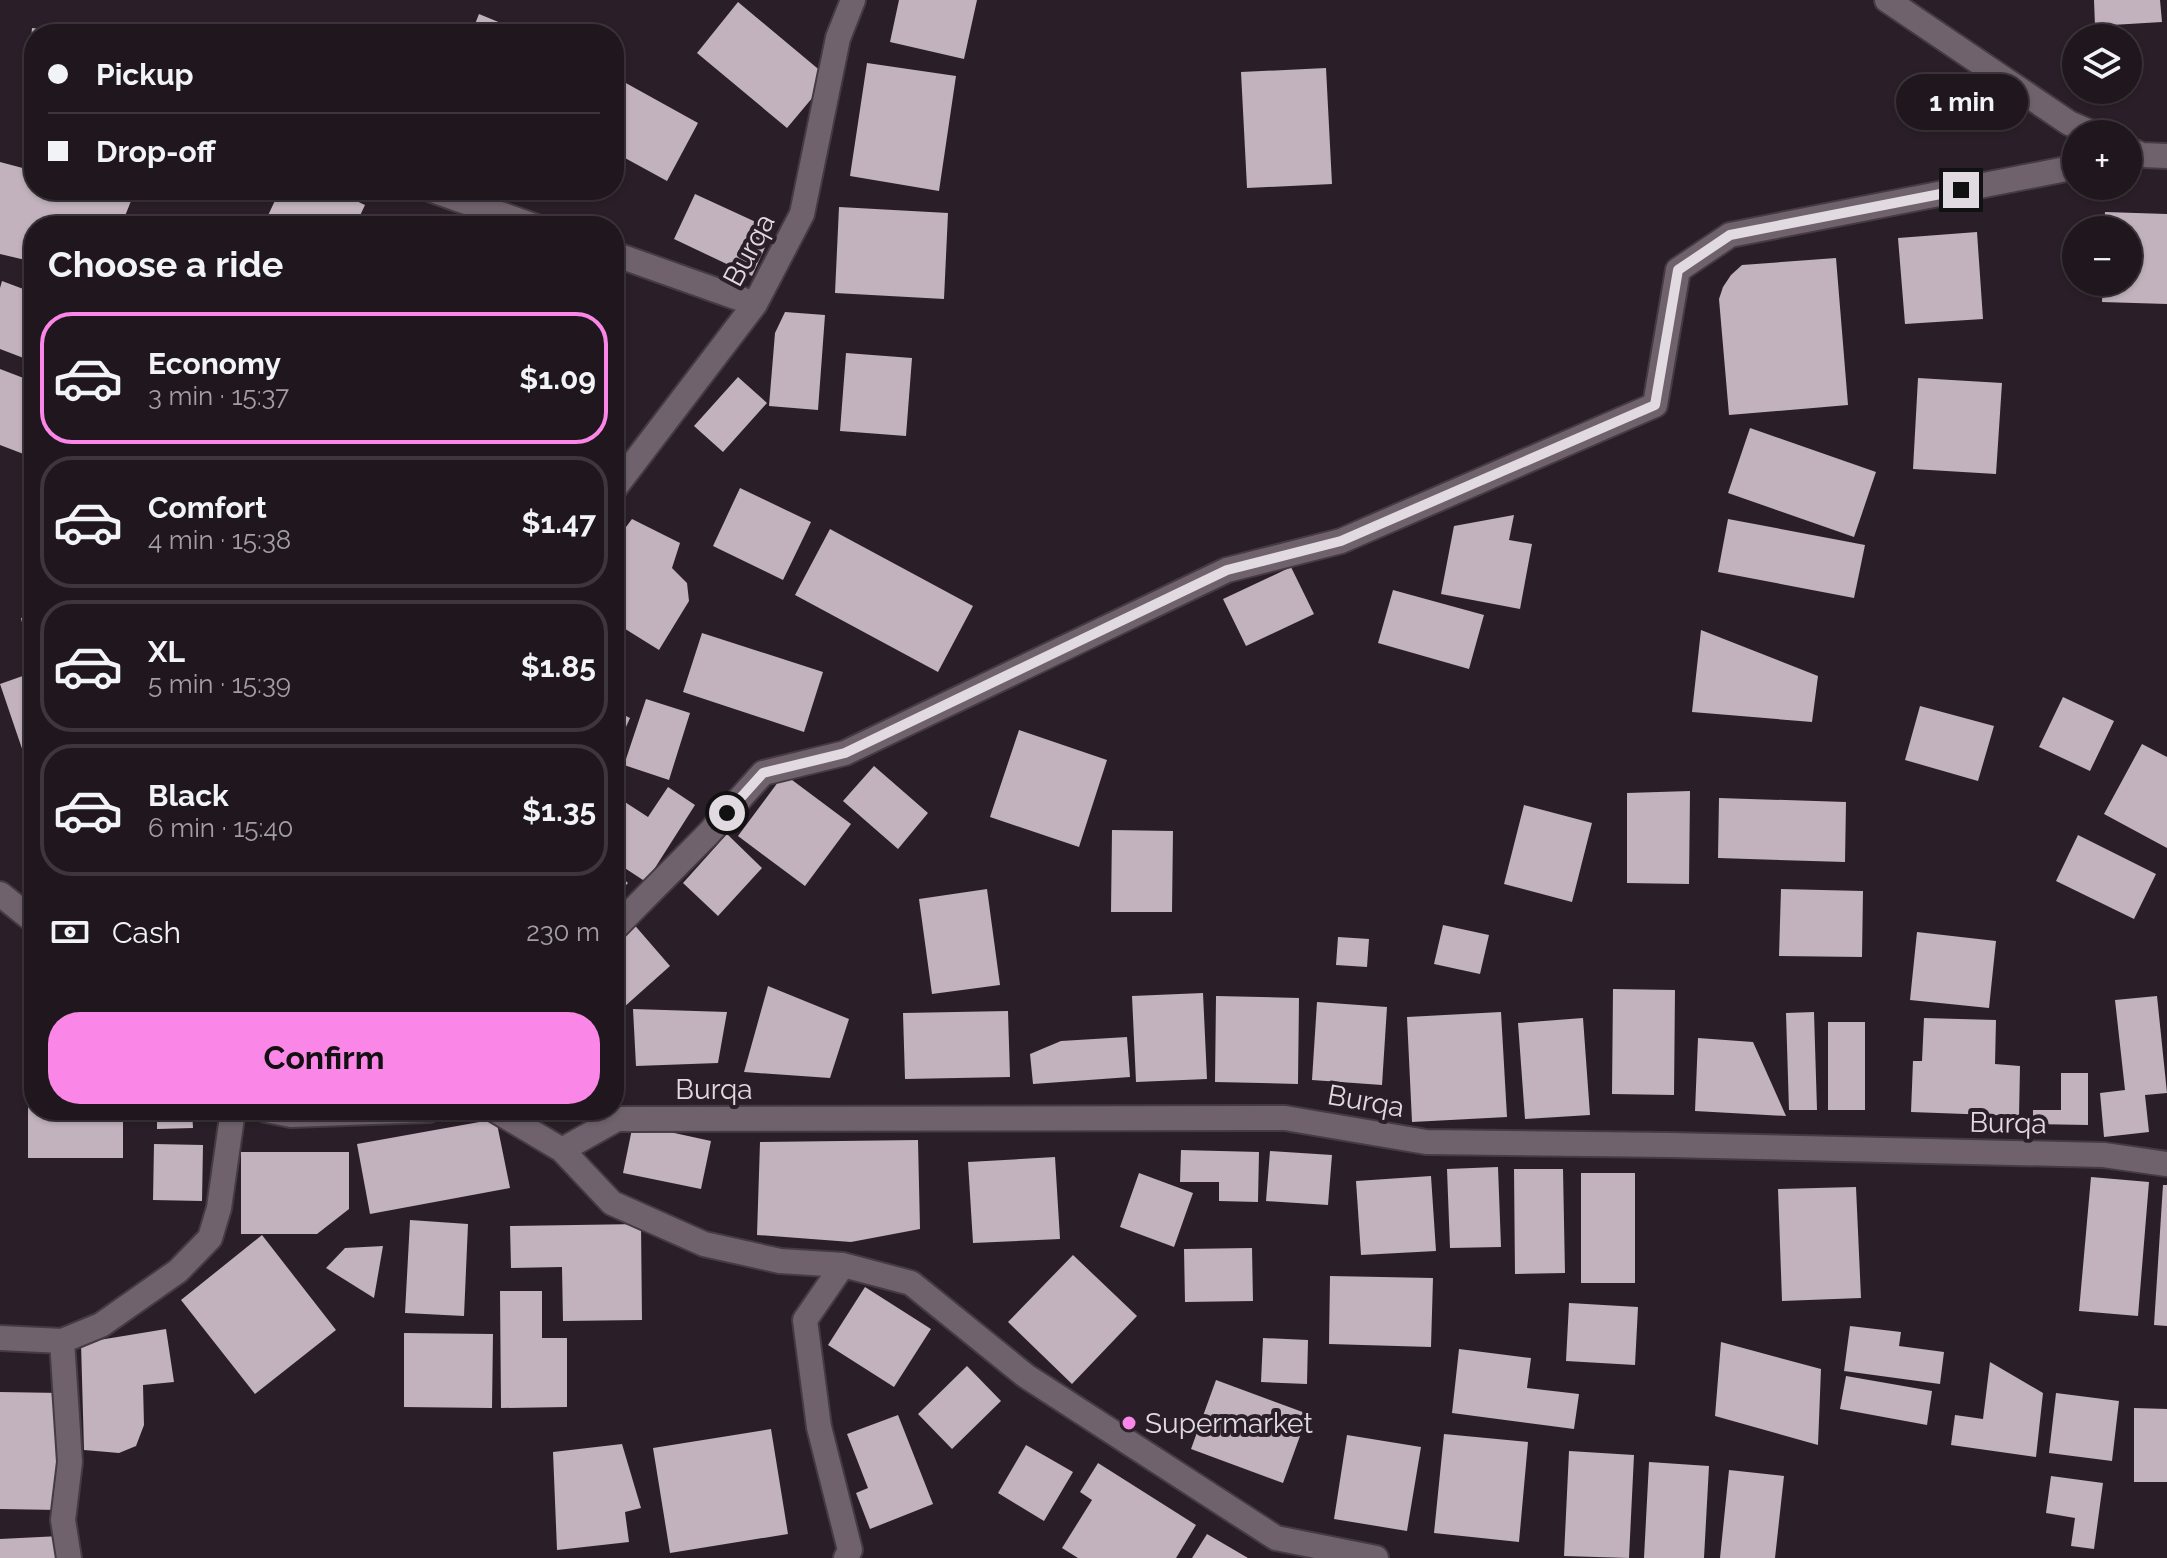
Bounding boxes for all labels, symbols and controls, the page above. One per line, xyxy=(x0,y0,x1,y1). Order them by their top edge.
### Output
map controls xyxy=(2062,24,2142,296)
button: layers xyxy=(2062,24,2142,104)
text: Pickup xyxy=(96,57,194,92)
callout: 1 min xyxy=(1895,74,2027,130)
text: 1 min xyxy=(1929,87,1995,117)
button: + xyxy=(2062,120,2142,200)
text: Drop-off xyxy=(96,134,216,169)
route end xyxy=(1943,172,1979,208)
street label: Burqa xyxy=(716,208,782,292)
button: − xyxy=(2062,216,2142,296)
text: Choose a ride xyxy=(48,243,283,285)
icon: car xyxy=(52,342,124,414)
text: Economy xyxy=(148,346,281,381)
text: $1.09 xyxy=(519,361,596,396)
text: 3 min · 15:37 xyxy=(148,381,289,411)
icon: car xyxy=(52,486,124,558)
text: Comfort xyxy=(148,490,267,525)
text: $1.47 xyxy=(521,505,596,540)
text: 4 min · 15:38 xyxy=(148,525,291,555)
icon: car xyxy=(52,630,124,702)
text: XL xyxy=(148,634,185,669)
text: $1.85 xyxy=(521,649,596,684)
text: 5 min · 15:39 xyxy=(148,669,291,699)
icon: car xyxy=(52,774,124,846)
text: Black xyxy=(148,778,229,813)
text: $1.35 xyxy=(522,793,596,828)
route start xyxy=(709,795,745,831)
text: 6 min · 15:40 xyxy=(148,813,294,843)
icon: cash xyxy=(48,910,92,954)
text: Cash xyxy=(112,915,181,950)
text: 230 m xyxy=(526,917,600,947)
button: Confirm xyxy=(48,1012,600,1104)
street label: Burqa xyxy=(675,1073,753,1106)
street label: Burqa xyxy=(1325,1078,1407,1124)
street label: Burqa xyxy=(1969,1106,2047,1140)
place label: Supermarket xyxy=(1145,1407,1313,1440)
marker: Supermarket xyxy=(1120,1414,1138,1432)

